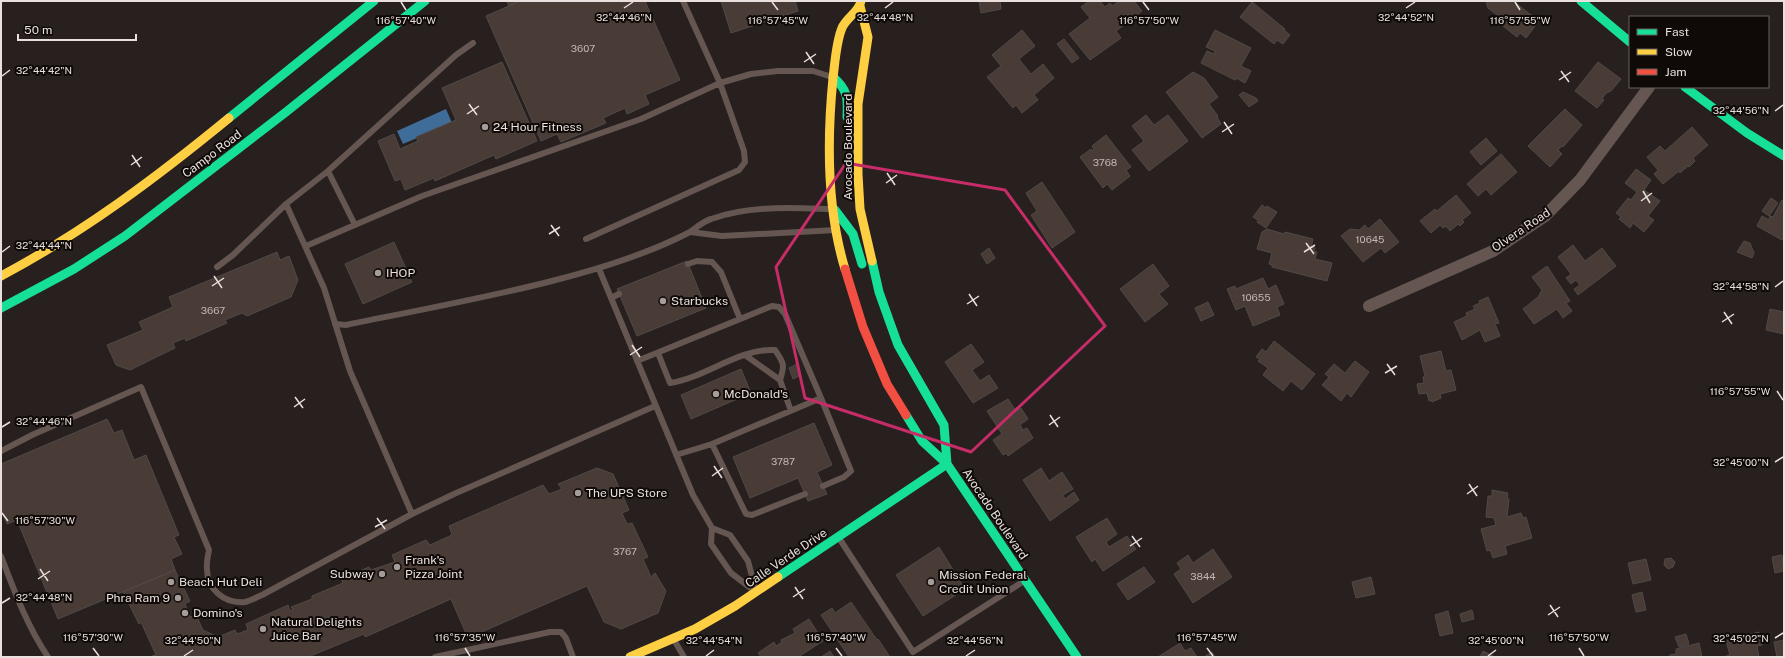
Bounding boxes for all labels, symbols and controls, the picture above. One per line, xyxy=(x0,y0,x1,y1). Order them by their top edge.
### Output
text: 32°44'46"N xyxy=(596,11,652,23)
text: 32°44'48"N xyxy=(857,11,913,23)
text: 32°44'52"N xyxy=(1378,11,1434,23)
text: 116°57'40"W xyxy=(376,14,436,26)
text: 116°57'45"W xyxy=(748,14,809,26)
text: 116°57'50"W xyxy=(1119,14,1180,26)
text: 116°57'55"W xyxy=(1490,14,1551,26)
scale bar xyxy=(18,16,136,42)
legend xyxy=(1629,16,1769,88)
text: 50 m xyxy=(24,23,52,37)
text: Fast xyxy=(1665,25,1690,39)
house number: 3607 xyxy=(571,42,595,54)
text: Slow xyxy=(1665,45,1693,59)
text: 32°44'42"N xyxy=(16,64,72,76)
text: Jam xyxy=(1665,65,1687,79)
street label: Avocado Boulevard xyxy=(841,94,855,200)
text: 32°44'56"N xyxy=(1713,104,1769,116)
place label: 24 Hour Fitness xyxy=(493,120,582,134)
marker: 24 Hour Fitness xyxy=(480,122,490,132)
street label: Campo Road xyxy=(180,127,244,181)
house number: 3768 xyxy=(1093,156,1117,168)
street label: Olvera Road xyxy=(1489,205,1553,255)
house number: 10645 xyxy=(1356,233,1384,245)
text: 32°44'44"N xyxy=(16,239,72,251)
place label: IHOP xyxy=(386,266,415,280)
marker: IHOP xyxy=(373,268,383,278)
text: 32°44'58"N xyxy=(1713,280,1769,292)
house number: 10655 xyxy=(1241,291,1271,303)
place label: Starbucks xyxy=(671,294,728,308)
marker: Starbucks xyxy=(658,296,668,306)
house number: 3667 xyxy=(201,304,225,316)
text: 116°57'55"W xyxy=(1710,385,1771,397)
place label: McDonald's xyxy=(724,387,788,401)
marker: McDonald's xyxy=(711,389,721,399)
text: 32°44'46"N xyxy=(16,415,72,427)
house number: 3787 xyxy=(771,455,795,467)
text: 32°45'00"N xyxy=(1713,456,1769,468)
street label: Avocado Boulevard xyxy=(959,466,1031,562)
place label: The UPS Store xyxy=(586,486,668,500)
marker: The UPS Store xyxy=(573,488,583,498)
text: 116°57'30"W xyxy=(15,514,75,526)
street label: Calle Verde Drive xyxy=(743,525,830,590)
house number: 3767 xyxy=(613,545,637,557)
place label: Frank's Pizza Joint xyxy=(405,553,463,581)
marker: Frank's Pizza Joint xyxy=(392,562,402,572)
place label: Subway xyxy=(330,567,375,581)
place label: Mission Federal Credit Union xyxy=(939,568,1027,596)
marker: Subway xyxy=(377,569,387,579)
house number: 3844 xyxy=(1190,570,1216,582)
place label: Beach Hut Deli xyxy=(179,575,262,589)
marker: Beach Hut Deli xyxy=(166,577,176,587)
marker: Mission Federal Credit Union xyxy=(926,577,936,587)
text: 32°44'48"N xyxy=(16,591,72,603)
place label: Phra Ram 9 xyxy=(106,591,170,605)
marker: Phra Ram 9 xyxy=(173,593,183,603)
place label: Domino's xyxy=(193,606,243,620)
marker: Domino's xyxy=(180,608,190,618)
place label: Natural Delights Juice Bar xyxy=(271,615,362,643)
marker: Natural Delights Juice Bar xyxy=(258,624,268,634)
text: 116°57'30"W xyxy=(63,631,123,643)
text: 116°57'35"W xyxy=(435,631,496,643)
text: 116°57'40"W xyxy=(806,631,866,643)
text: 116°57'45"W xyxy=(1177,631,1238,643)
text: 116°57'50"W xyxy=(1549,631,1610,643)
text: 32°45'02"N xyxy=(1713,632,1769,644)
text: 32°44'50"N xyxy=(165,634,221,646)
text: 32°44'54"N xyxy=(686,634,742,646)
text: 32°44'56"N xyxy=(947,634,1003,646)
text: 32°45'00"N xyxy=(1468,634,1524,646)

